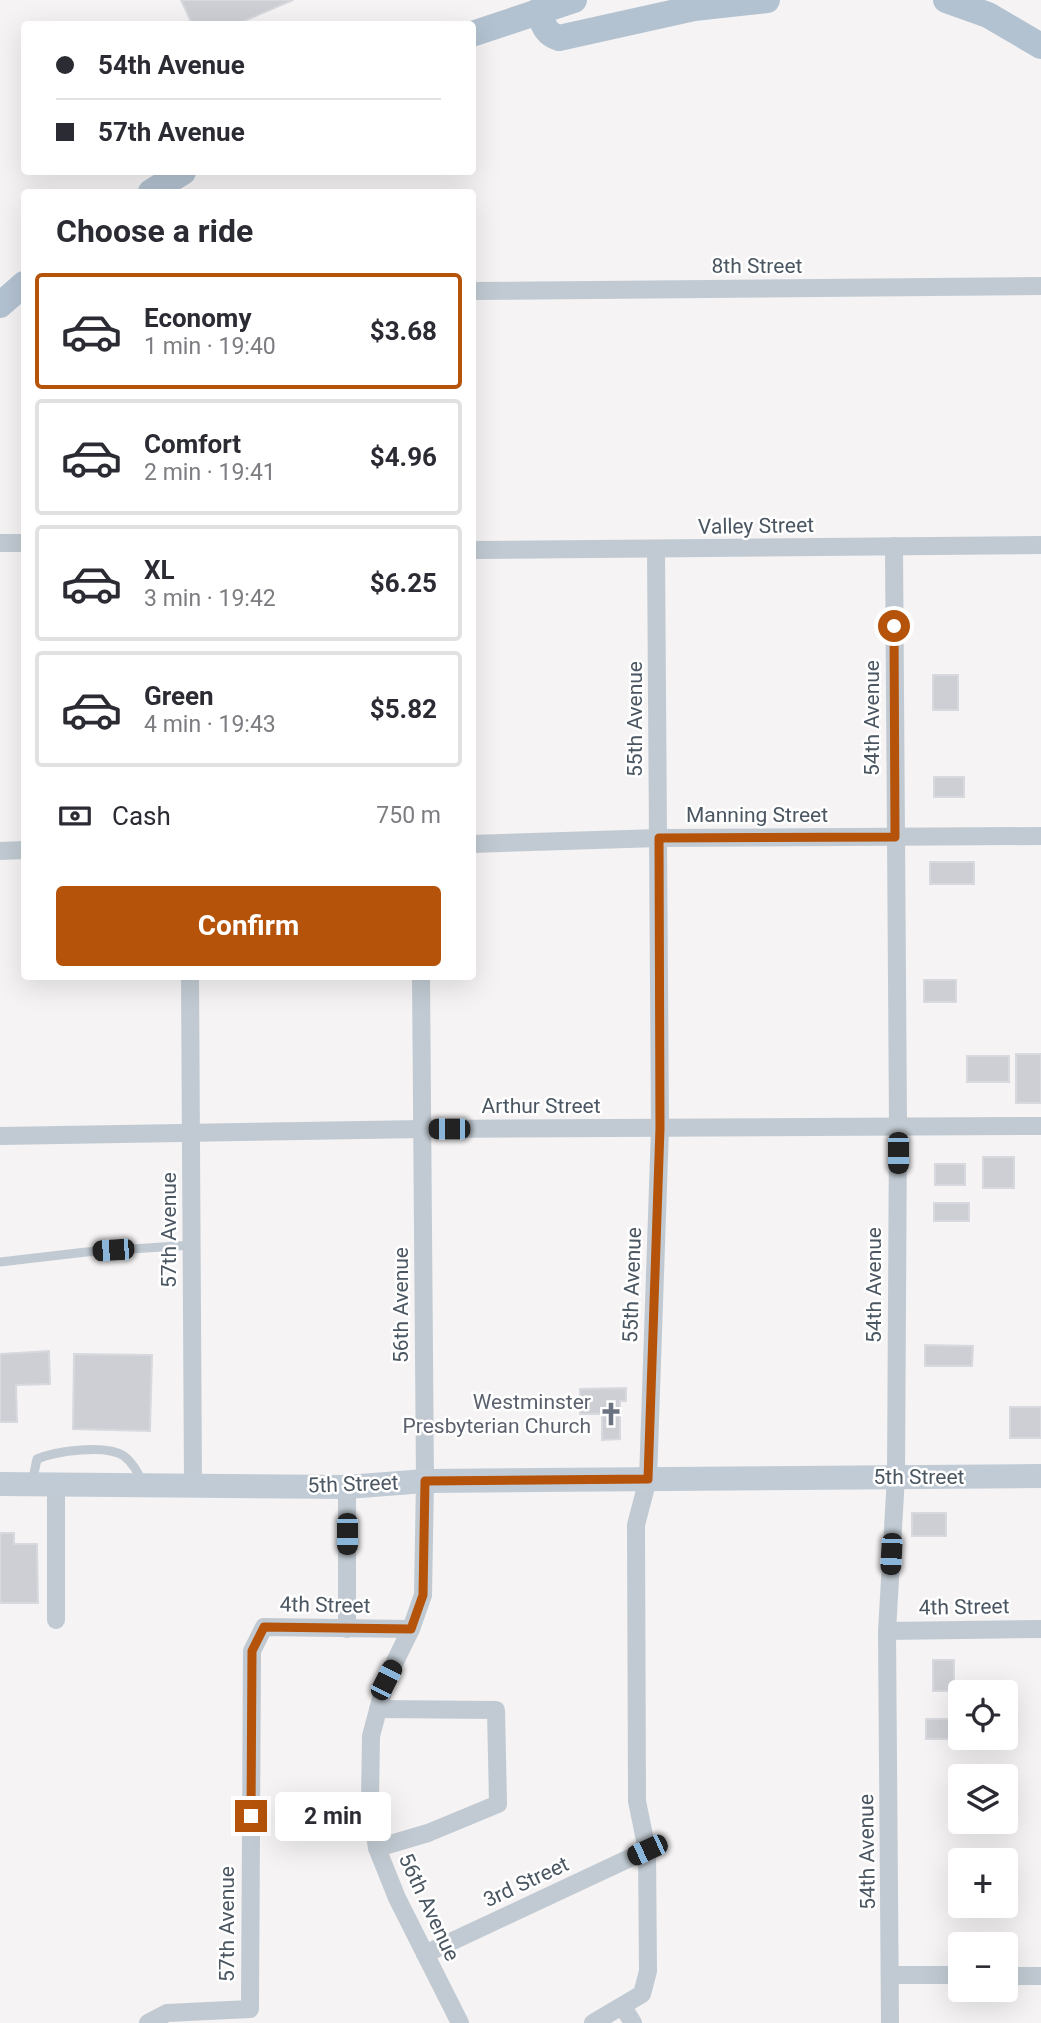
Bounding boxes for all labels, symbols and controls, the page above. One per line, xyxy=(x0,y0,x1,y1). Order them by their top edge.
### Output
text: 54th Avenue xyxy=(98,50,245,80)
text: 57th Avenue xyxy=(98,117,245,147)
text: Choose a ride xyxy=(56,212,253,250)
street label: 8th Street xyxy=(712,254,803,278)
icon: car xyxy=(60,300,123,363)
text: Economy xyxy=(144,303,251,333)
text: $3.68 xyxy=(370,316,437,346)
text: 1 min · 19:40 xyxy=(144,333,276,360)
icon: car xyxy=(60,426,123,489)
text: Comfort xyxy=(144,429,241,459)
text: $4.96 xyxy=(370,442,437,472)
text: 2 min · 19:41 xyxy=(144,459,276,486)
street label: Valley Street xyxy=(698,513,814,539)
icon: car xyxy=(60,552,123,615)
text: XL xyxy=(144,555,175,585)
text: $6.25 xyxy=(370,568,437,598)
text: 3 min · 19:42 xyxy=(144,585,276,612)
route start xyxy=(878,610,910,642)
street label: 54th Avenue xyxy=(860,660,884,776)
street label: 55th Avenue xyxy=(623,661,647,777)
icon: car xyxy=(60,678,123,741)
text: Green xyxy=(144,681,214,711)
text: $5.82 xyxy=(370,694,437,724)
text: 4 min · 19:43 xyxy=(144,711,276,738)
icon: cash xyxy=(56,797,94,835)
text: Cash xyxy=(112,801,171,831)
text: 750 m xyxy=(376,802,441,829)
street label: Manning Street xyxy=(686,803,828,827)
button: Confirm xyxy=(56,886,441,966)
street label: Arthur Street xyxy=(481,1094,601,1118)
car xyxy=(429,1119,471,1140)
car xyxy=(888,1132,909,1174)
street label: 57th Avenue xyxy=(157,1172,181,1288)
street label: 55th Avenue xyxy=(618,1227,646,1343)
street label: 54th Avenue xyxy=(862,1227,886,1343)
car xyxy=(92,1238,135,1262)
street label: 56th Avenue xyxy=(389,1247,413,1363)
place label: Westminster Presbyterian Church xyxy=(402,1390,591,1438)
church icon: Westminster Presbyterian Church xyxy=(597,1400,625,1428)
street label: 5th Street xyxy=(874,1465,965,1489)
street label: 5th Street xyxy=(307,1470,399,1498)
car xyxy=(337,1513,358,1555)
car xyxy=(880,1532,903,1576)
street label: 4th Street xyxy=(279,1592,371,1618)
street label: 4th Street xyxy=(918,1594,1010,1620)
car xyxy=(368,1657,405,1703)
map controls xyxy=(948,1680,1018,2002)
button: locate xyxy=(948,1680,1018,1750)
button: layers xyxy=(948,1764,1018,1834)
callout: 2 min xyxy=(276,1792,391,1840)
street label: 54th Avenue xyxy=(854,1794,880,1910)
route end xyxy=(235,1800,267,1832)
text: 2 min xyxy=(304,1803,362,1830)
car xyxy=(624,1832,671,1868)
button: + xyxy=(948,1848,1018,1918)
street label: 56th Avenue xyxy=(394,1849,464,1965)
street label: 3rd Street xyxy=(480,1852,573,1912)
street label: 57th Avenue xyxy=(215,1866,239,1982)
button: − xyxy=(948,1932,1018,2002)

